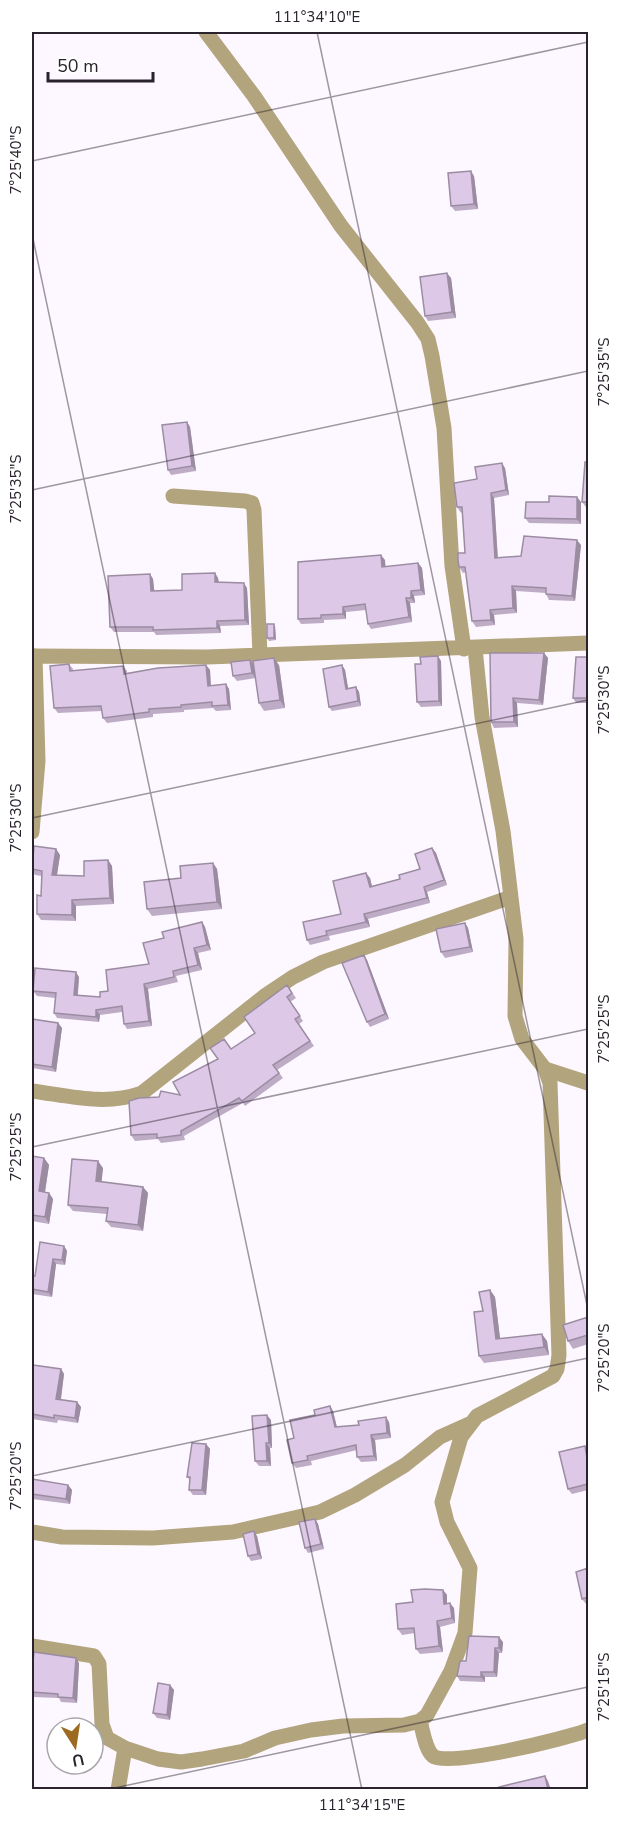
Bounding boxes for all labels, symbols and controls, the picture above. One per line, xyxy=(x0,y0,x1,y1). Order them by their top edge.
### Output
text: 111°34'10"E xyxy=(274,7,360,27)
scale bar xyxy=(48,45,153,83)
text: 50 m xyxy=(57,54,99,78)
text: 7°25'40"S xyxy=(6,126,26,194)
text: 7°25'35"S xyxy=(594,338,614,406)
text: 7°25'35"S xyxy=(6,455,26,523)
text: 7°25'30"S xyxy=(594,666,614,734)
text: 7°25'30"S xyxy=(6,784,26,852)
text: 7°25'25"S xyxy=(594,995,614,1063)
text: 7°25'25"S xyxy=(6,1113,26,1181)
text: 7°25'20"S xyxy=(594,1324,614,1392)
text: 7°25'20"S xyxy=(6,1442,26,1510)
text: 7°25'15"S xyxy=(594,1653,614,1721)
north arrow xyxy=(45,1716,105,1776)
text: U xyxy=(70,1748,86,1772)
text: 111°34'15"E xyxy=(319,1795,405,1815)

